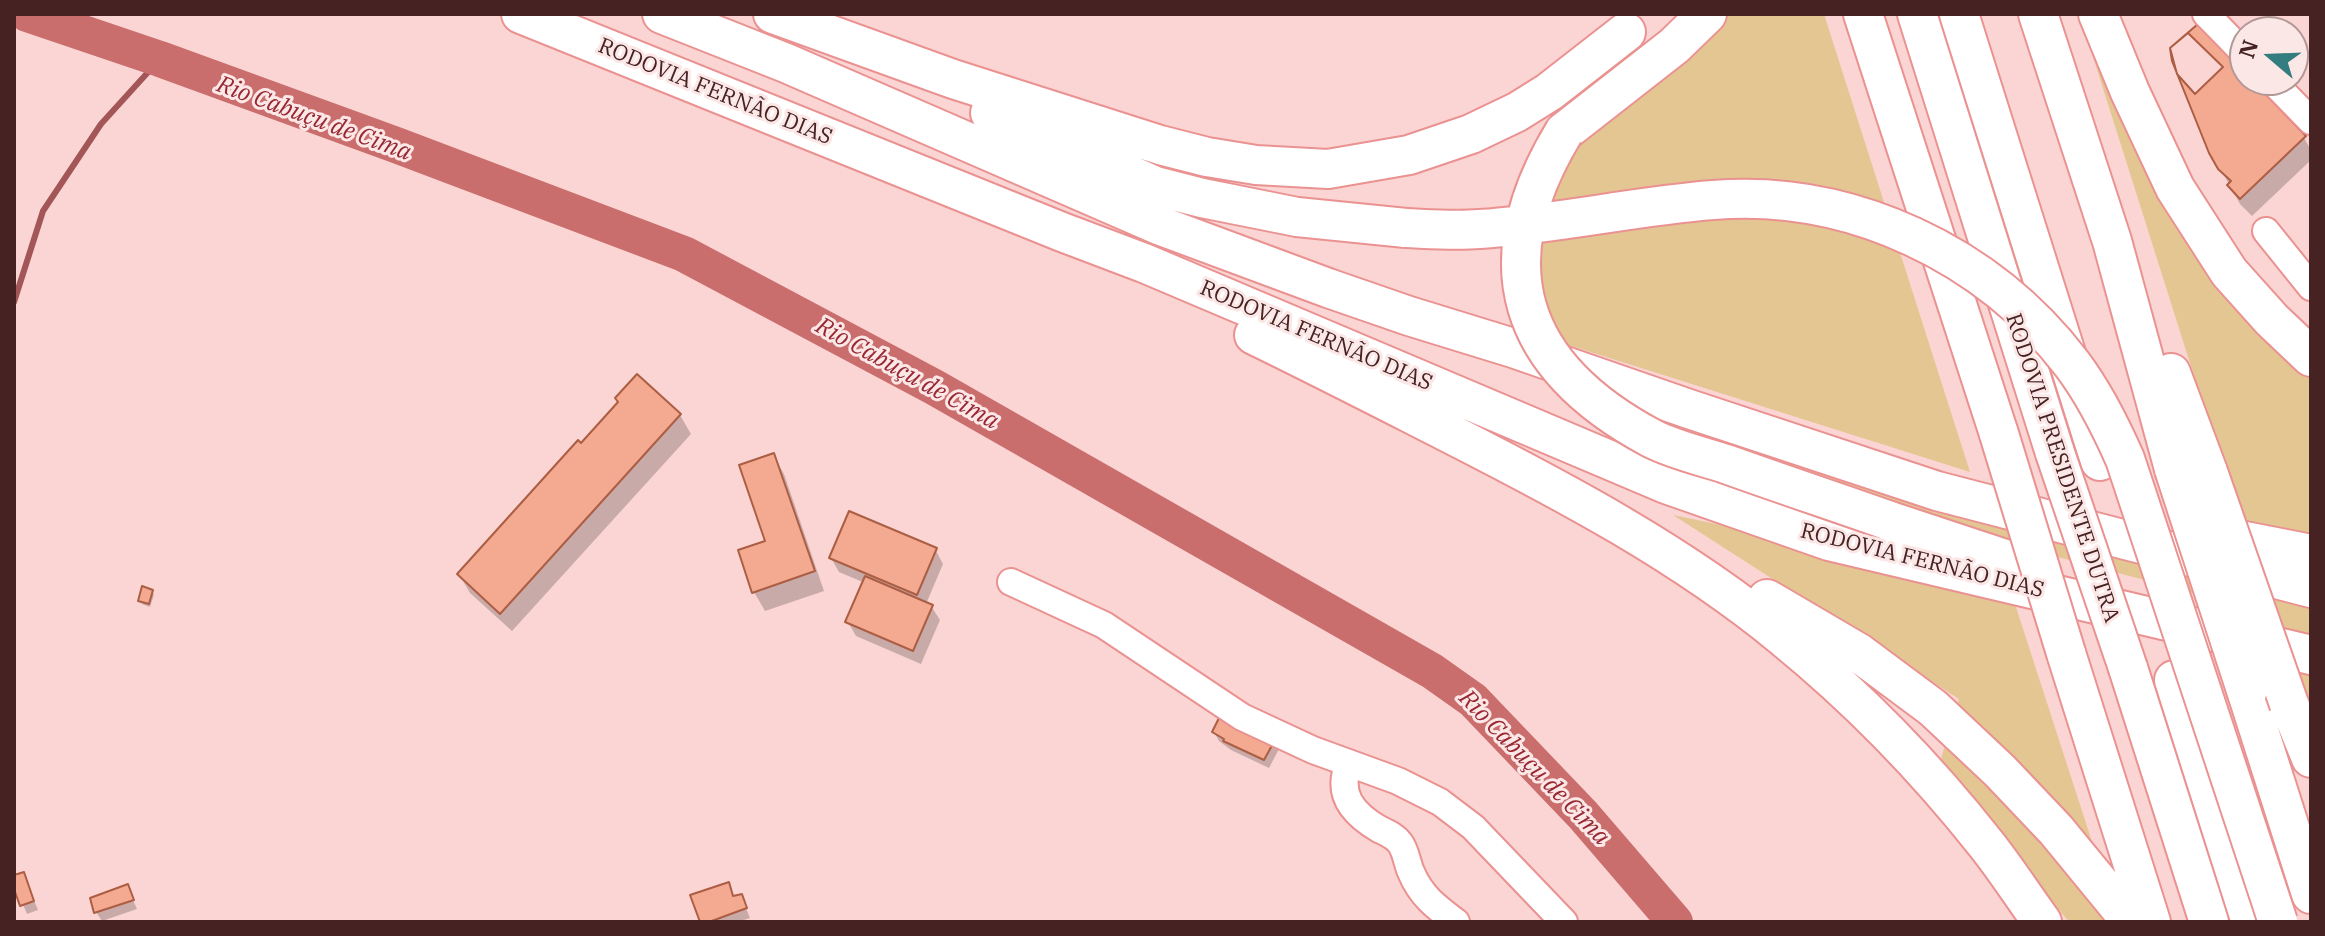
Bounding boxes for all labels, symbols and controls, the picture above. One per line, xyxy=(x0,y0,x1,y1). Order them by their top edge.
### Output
north arrow xyxy=(2229,16,2309,96)
street label: RODOVIA FERNÃO DIAS xyxy=(594,33,836,151)
text: N xyxy=(2231,36,2264,62)
water label: Rio Cabuçu de Cima xyxy=(213,70,415,168)
street label: RODOVIA FERNÃO DIAS xyxy=(1196,275,1436,397)
street label: RODOVIA PRESIDENTE DUTRA xyxy=(1999,310,2125,626)
water label: Rio Cabuçu de Cima xyxy=(811,312,1003,436)
street label: RODOVIA FERNÃO DIAS xyxy=(1798,518,2046,604)
water label: Rio Cabuçu de Cima xyxy=(1453,684,1615,852)

